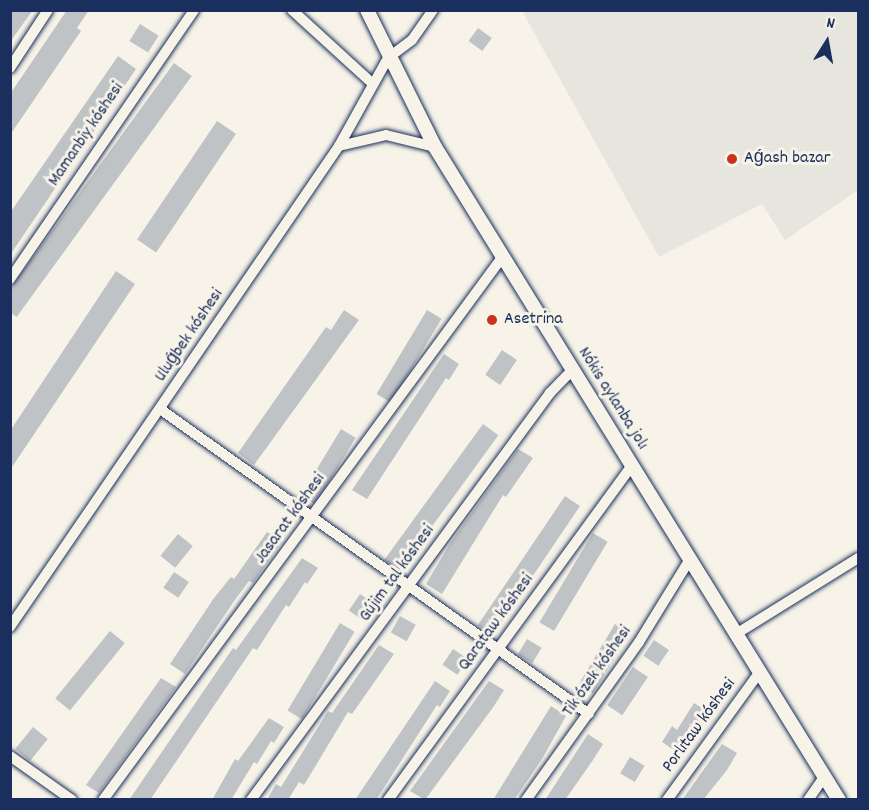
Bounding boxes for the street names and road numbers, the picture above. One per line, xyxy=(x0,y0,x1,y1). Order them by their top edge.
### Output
street label: Mamanbiy kóshesi xyxy=(44,79,130,191)
street label: Uluǵbek kóshesi xyxy=(151,285,229,387)
street label: Nókis aylanba jolı xyxy=(572,344,652,454)
street label: Jasarat kóshesi xyxy=(251,469,331,569)
street label: Gújim tal kóshesi xyxy=(356,521,440,627)
street label: Qarataw kóshesi xyxy=(455,570,539,676)
street label: Tik ózek kóshesi xyxy=(559,622,637,722)
street label: Porlıtaw kóshesi xyxy=(659,675,741,777)

